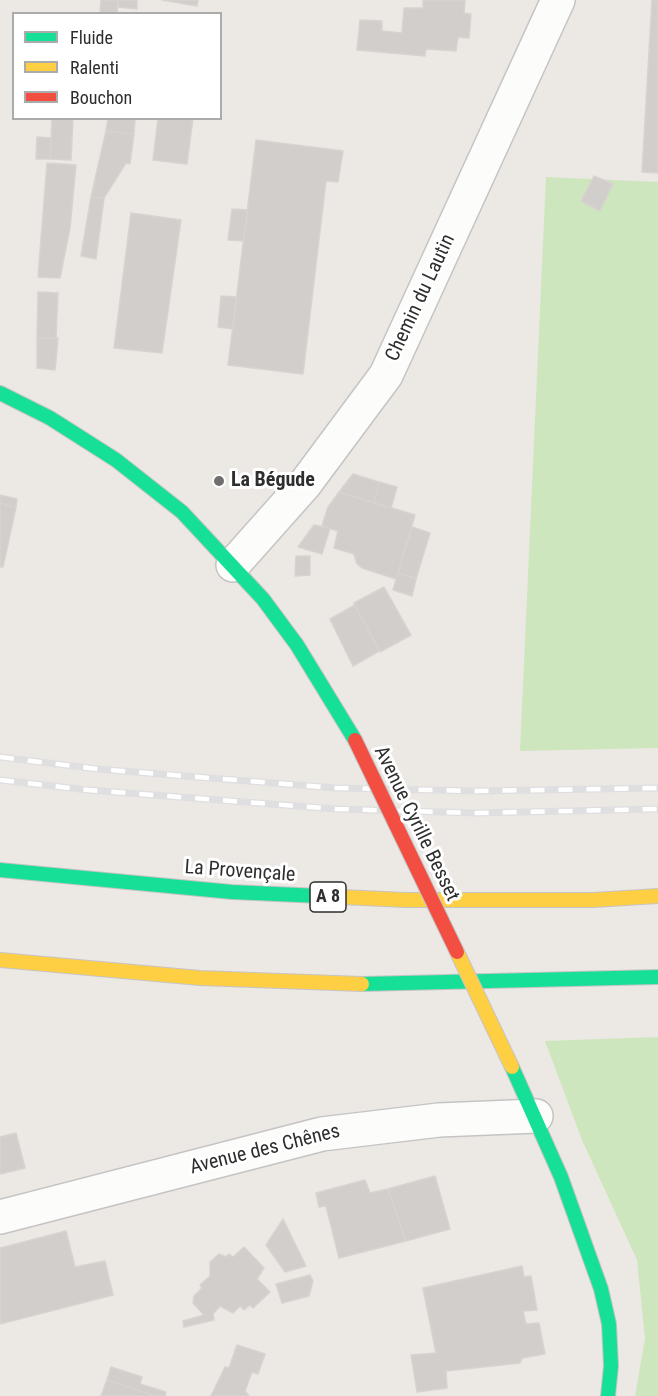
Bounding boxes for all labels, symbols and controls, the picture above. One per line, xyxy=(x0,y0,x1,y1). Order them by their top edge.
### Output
legend xyxy=(12,12,222,120)
text: Fluide xyxy=(70,27,113,48)
text: Ralenti xyxy=(70,57,119,78)
text: Bouchon xyxy=(70,87,132,108)
street label: Chemin du Lautin xyxy=(381,231,461,365)
place label: La Bégude xyxy=(231,469,315,493)
marker: La Bégude xyxy=(212,474,226,488)
street label: Avenue Cyrille Besset xyxy=(368,743,464,905)
street label: La Provençale xyxy=(184,856,296,888)
road number: A 8 xyxy=(310,882,346,912)
street label: Avenue des Chênes xyxy=(188,1120,342,1180)

